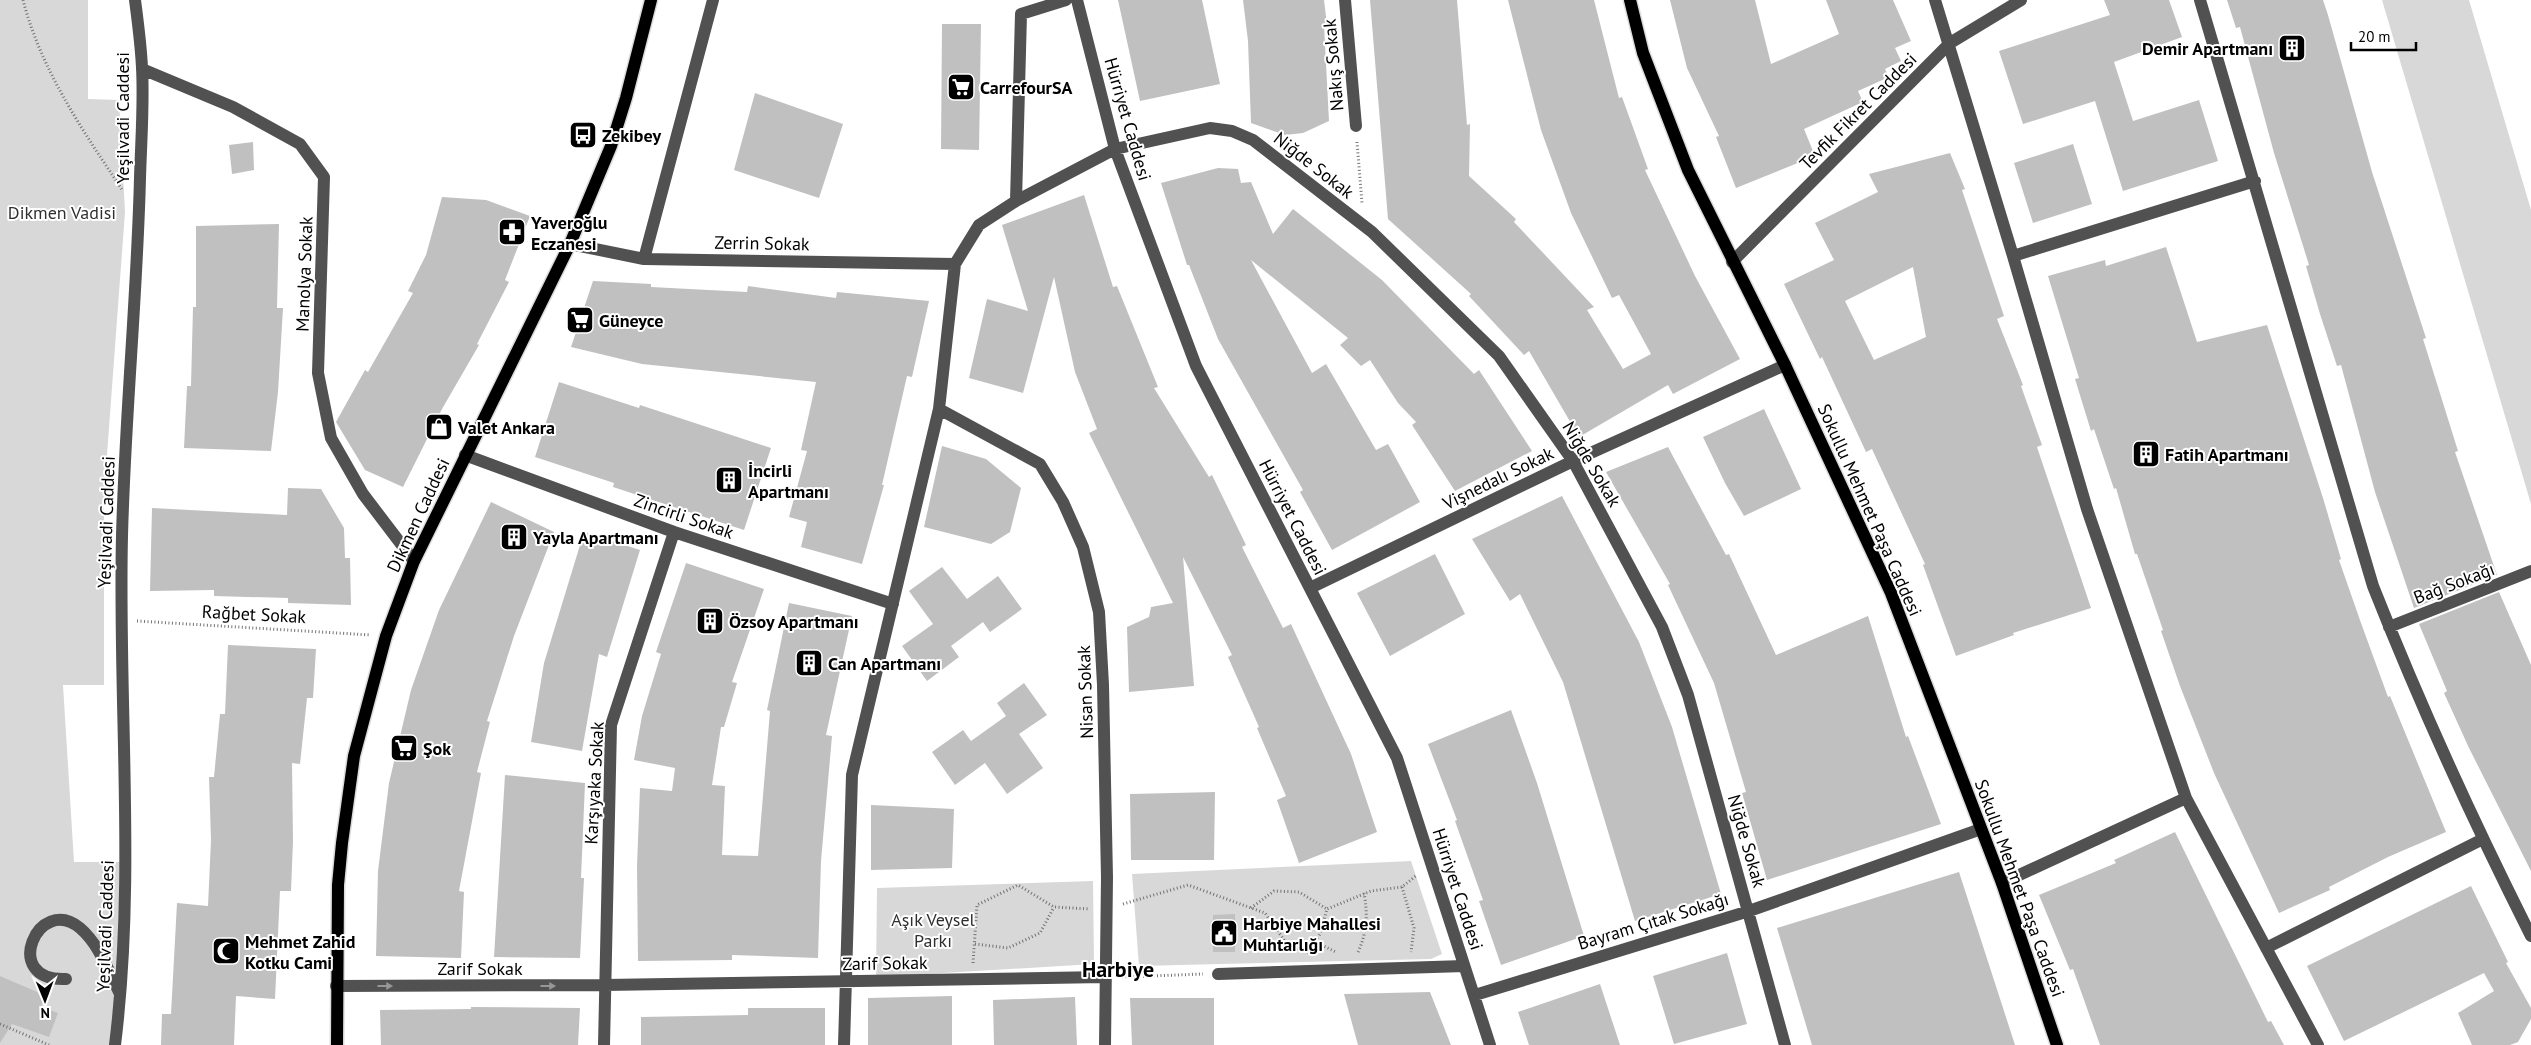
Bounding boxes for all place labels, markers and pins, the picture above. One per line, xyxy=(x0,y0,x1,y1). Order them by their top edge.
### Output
building icon: Demir Apartmanı xyxy=(2277,33,2307,63)
place label: Demir Apartmanı xyxy=(2142,37,2273,60)
supermarket icon: CarrefourSA xyxy=(946,72,976,102)
place label: CarrefourSA xyxy=(980,76,1072,99)
bus stop icon: Zekibey xyxy=(568,120,598,150)
place label: Zekibey xyxy=(602,124,661,147)
place label: Yaveroğlu Eczanesi xyxy=(530,211,608,255)
pharmacy icon: Yaveroğlu Eczanesi xyxy=(497,217,527,247)
supermarket icon: Güneyce xyxy=(565,305,595,335)
place label: Güneyce xyxy=(599,309,663,332)
shop icon: Valet Ankara xyxy=(424,412,454,442)
place label: Valet Ankara xyxy=(457,416,555,439)
building icon: Fatih Apartmanı xyxy=(2131,439,2161,469)
place label: Fatih Apartmanı xyxy=(2165,443,2289,466)
place label: İncirli Apartmanı xyxy=(748,459,829,503)
building icon: İncirli Apartmanı xyxy=(714,465,744,495)
building icon: Yayla Apartmanı xyxy=(499,522,529,552)
place label: Yayla Apartmanı xyxy=(532,526,659,549)
building icon: Özsoy Apartmanı xyxy=(695,606,725,636)
place label: Özsoy Apartmanı xyxy=(729,610,859,633)
building icon: Can Apartmanı xyxy=(794,648,824,678)
place label: Can Apartmanı xyxy=(828,652,941,675)
supermarket icon: Şok xyxy=(389,733,419,763)
place label: Şok xyxy=(423,737,451,760)
place label: Harbiye Mahallesi Muhtarlığı xyxy=(1243,912,1381,956)
public building icon: Harbiye Mahallesi Muhtarlığı xyxy=(1209,918,1239,948)
place label: Mehmet Zahid Kotku Cami xyxy=(245,930,355,974)
mosque icon: Mehmet Zahid Kotku Cami xyxy=(211,936,241,966)

